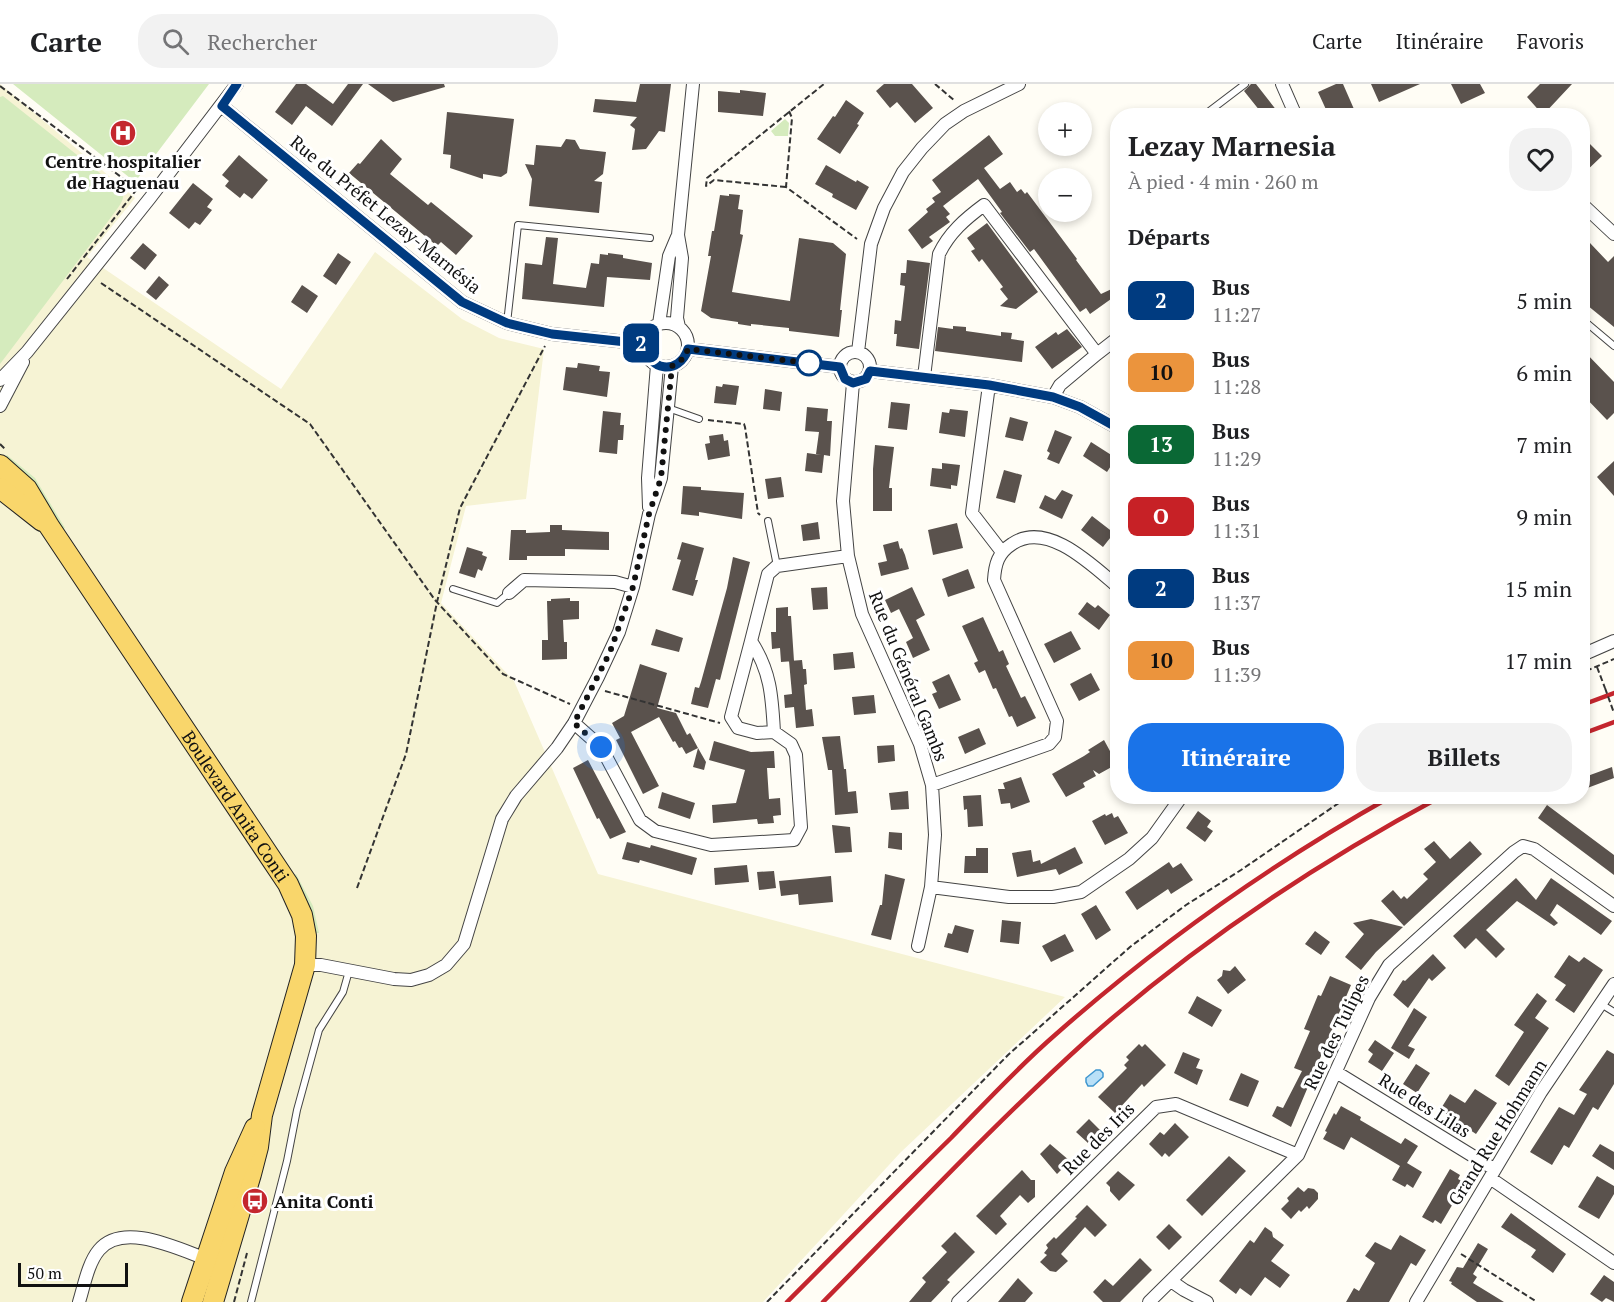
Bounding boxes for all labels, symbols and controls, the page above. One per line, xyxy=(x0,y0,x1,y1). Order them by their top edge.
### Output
search box xyxy=(138,14,558,68)
text: Carte xyxy=(30,23,102,60)
icon: search xyxy=(159,25,192,58)
text: Rechercher xyxy=(207,27,317,56)
text: Carte xyxy=(1312,27,1362,55)
text: Itinéraire xyxy=(1395,27,1484,55)
text: Favoris xyxy=(1517,27,1584,55)
map controls xyxy=(1038,102,1092,222)
button: + xyxy=(1038,102,1092,156)
hospital icon: Centre hospitalier de Haguenau xyxy=(108,118,138,148)
text: Lezay Marnesia xyxy=(1128,127,1336,164)
button: heart xyxy=(1509,128,1572,191)
street label: Rue du Préfet Lezay-Marnésia xyxy=(285,129,487,299)
place label: Centre hospitalier de Haguenau xyxy=(45,149,201,194)
button: − xyxy=(1038,168,1092,222)
text: À pied · 4 min · 260 m xyxy=(1128,168,1318,195)
text: Départs xyxy=(1128,222,1210,251)
text: Bus xyxy=(1212,272,1250,301)
text: 2 xyxy=(1155,286,1167,314)
text: 5 min xyxy=(1516,286,1572,315)
text: 11:27 xyxy=(1212,301,1261,328)
line badge: 2 xyxy=(622,324,660,362)
text: 2 xyxy=(635,329,647,357)
text: Bus xyxy=(1212,344,1250,373)
unlabelled marker xyxy=(796,350,822,376)
text: 10 xyxy=(1149,358,1173,386)
text: 6 min xyxy=(1516,358,1572,387)
text: 11:28 xyxy=(1212,373,1261,400)
text: Bus xyxy=(1212,416,1250,445)
text: 13 xyxy=(1149,430,1173,458)
text: 7 min xyxy=(1516,430,1572,459)
text: 11:29 xyxy=(1212,445,1261,472)
text: Bus xyxy=(1212,488,1250,517)
text: O xyxy=(1153,502,1169,530)
text: 9 min xyxy=(1516,502,1572,531)
text: 11:31 xyxy=(1212,517,1261,544)
text: Bus xyxy=(1212,560,1250,589)
text: 2 xyxy=(1155,574,1167,602)
text: 15 min xyxy=(1505,574,1572,603)
street label: Rue du Général Gambs xyxy=(864,587,954,765)
text: 11:37 xyxy=(1212,589,1261,616)
text: Bus xyxy=(1212,632,1250,661)
text: 10 xyxy=(1149,646,1173,674)
text: 17 min xyxy=(1505,646,1572,675)
text: 11:39 xyxy=(1212,661,1261,688)
button: Itinéraire xyxy=(1128,723,1344,792)
button: Billets xyxy=(1356,723,1572,792)
street label: Boulevard Anita Conti xyxy=(177,726,295,887)
your location xyxy=(586,732,616,762)
street label: Rue des Tulipes xyxy=(1298,970,1374,1094)
street label: Grand Rue Hohmann xyxy=(1442,1054,1552,1210)
street label: Rue des Lilas xyxy=(1375,1067,1475,1143)
street label: Rue des Iris xyxy=(1057,1097,1139,1179)
bus stop icon: Anita Conti xyxy=(240,1186,270,1216)
place label: Anita Conti xyxy=(274,1189,374,1213)
scale bar xyxy=(18,1260,128,1288)
text: 50 m xyxy=(27,1262,62,1284)

